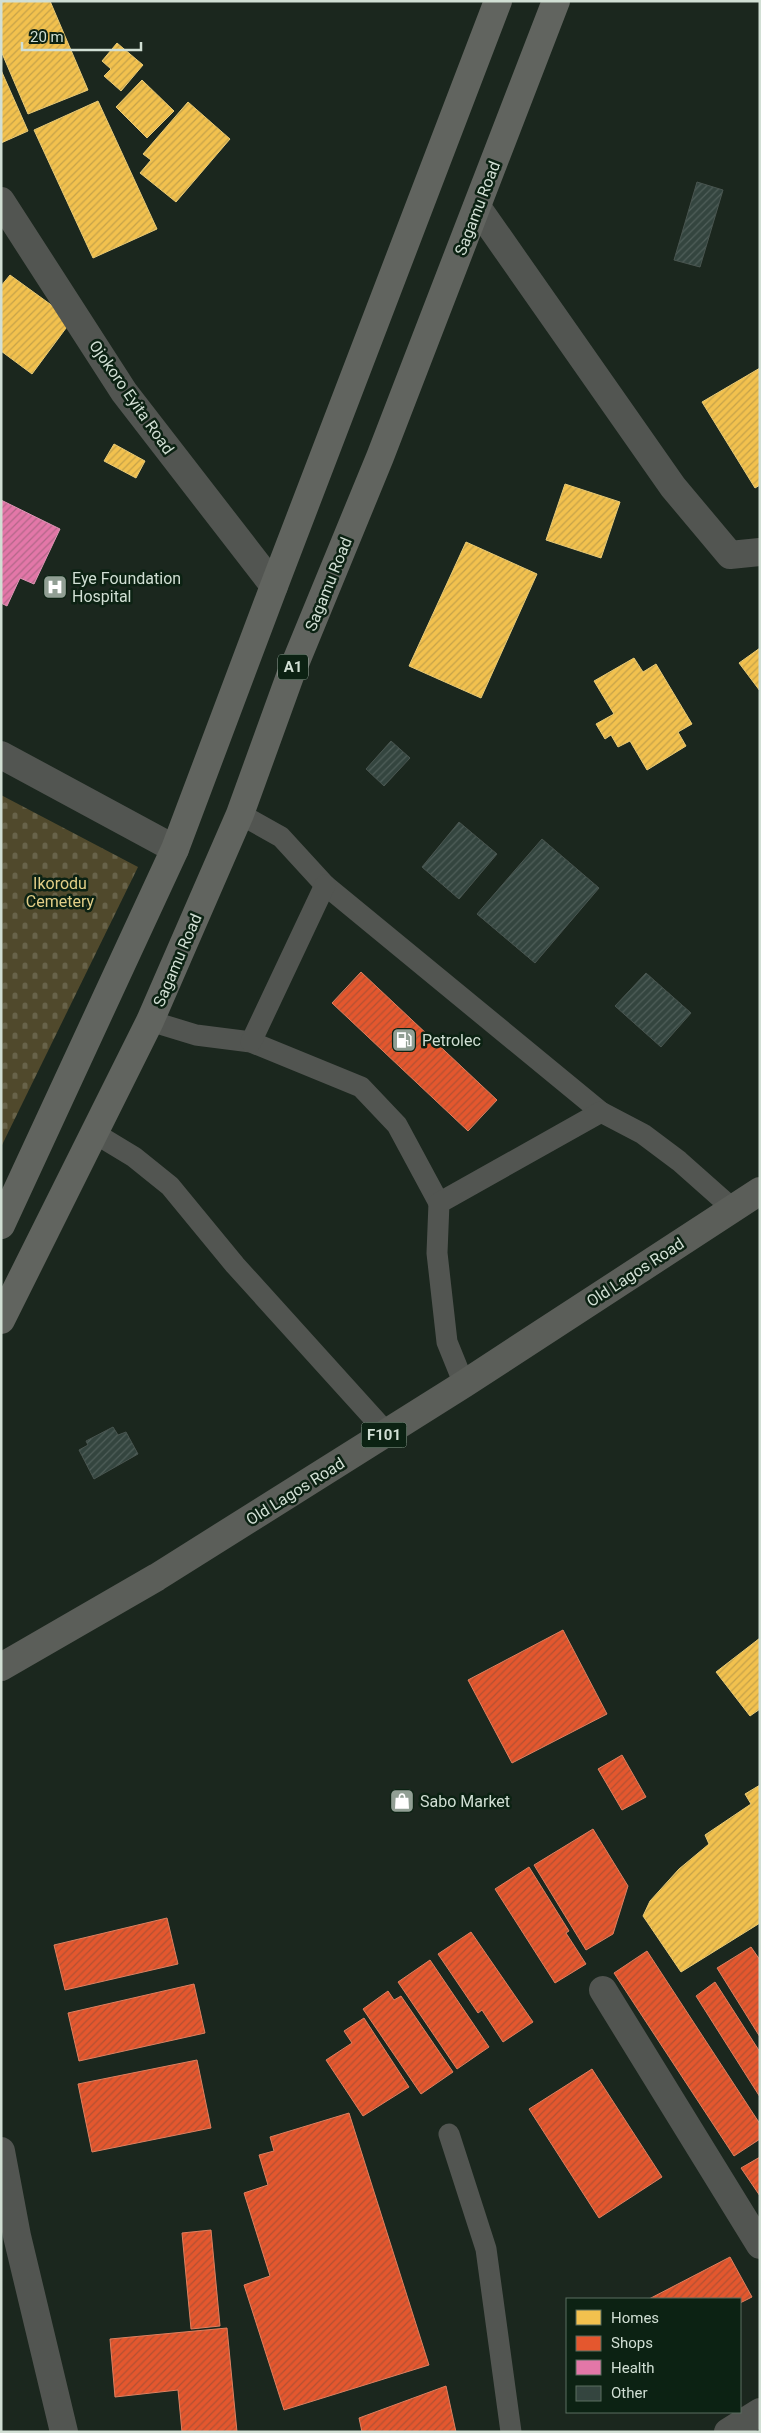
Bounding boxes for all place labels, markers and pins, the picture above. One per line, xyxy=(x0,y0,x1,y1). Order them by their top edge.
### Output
place label: Eye Foundation Hospital xyxy=(72,569,181,606)
hospital icon: Eye Foundation Hospital xyxy=(42,574,68,600)
fuel station icon: Petrolec xyxy=(391,1027,417,1053)
place label: Petrolec xyxy=(422,1031,481,1050)
shop icon: Sabo Market xyxy=(389,1788,415,1814)
place label: Sabo Market xyxy=(420,1792,510,1811)

